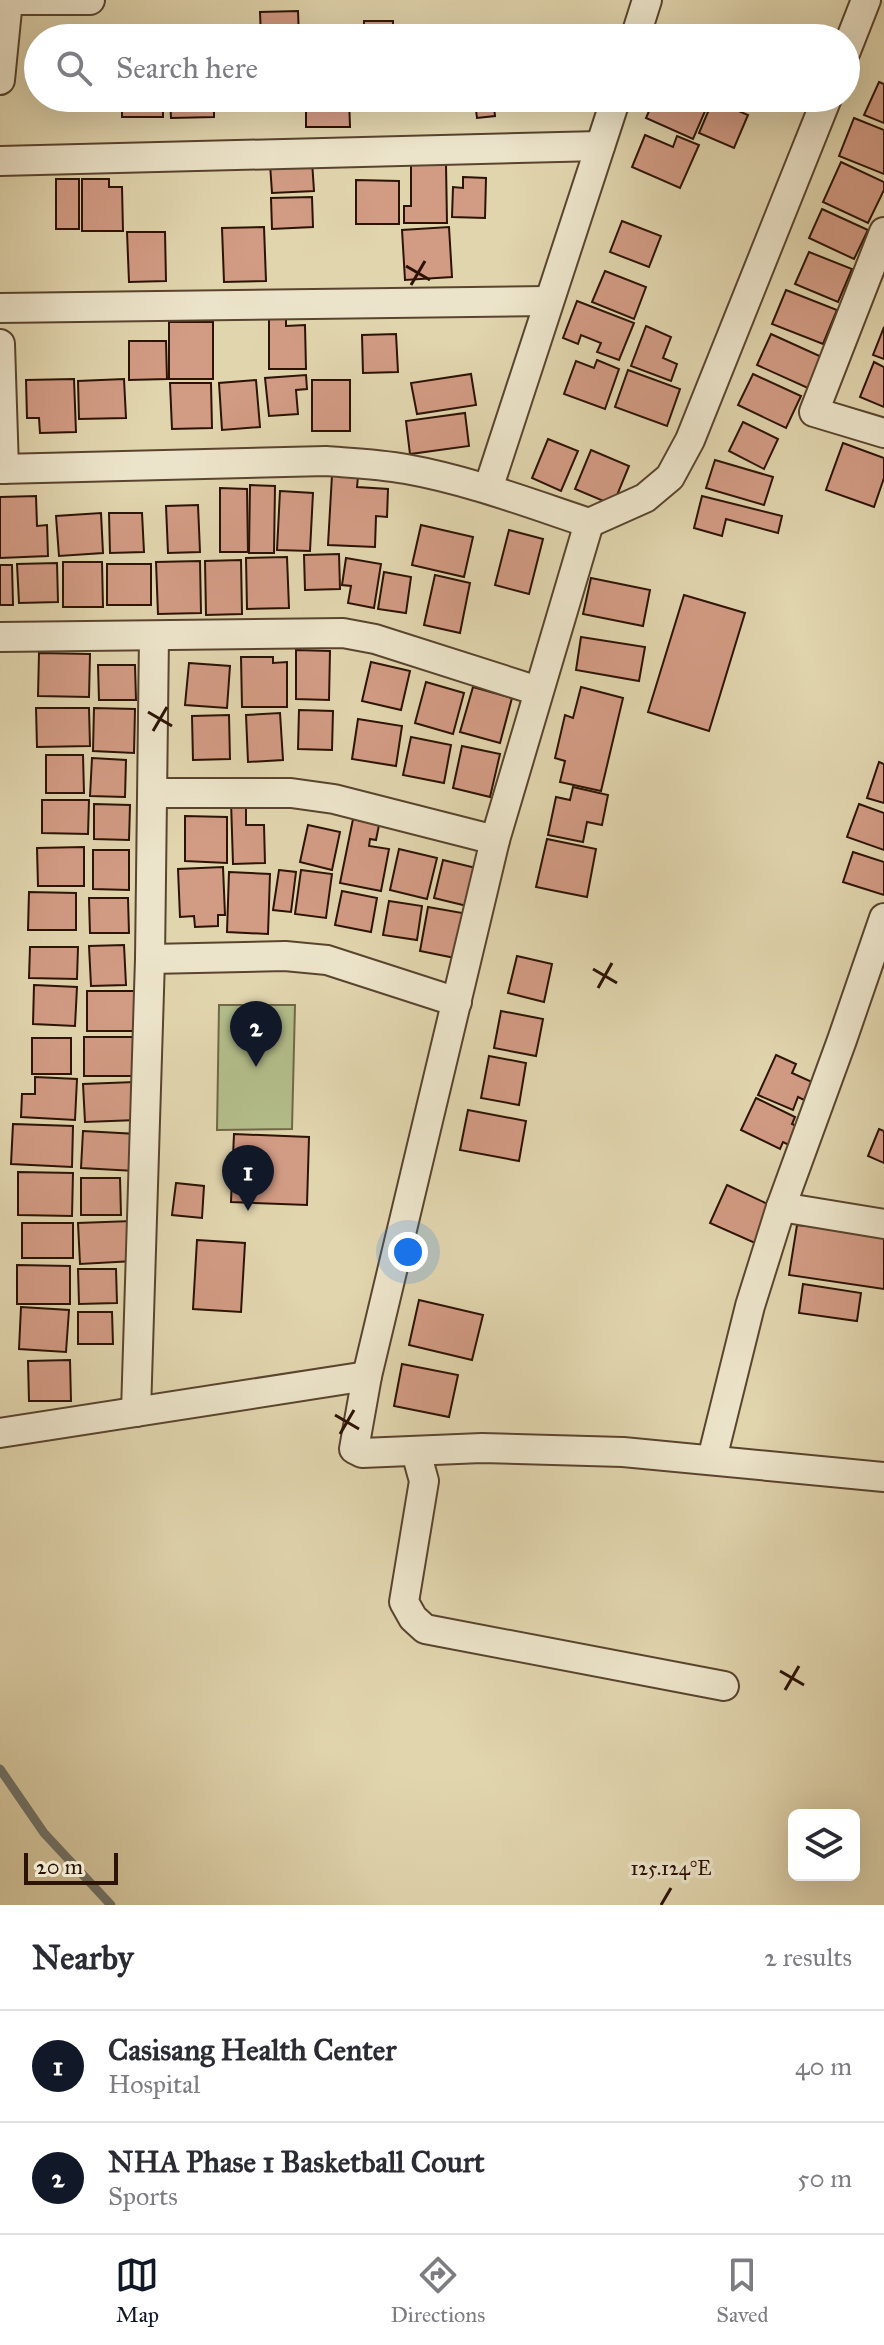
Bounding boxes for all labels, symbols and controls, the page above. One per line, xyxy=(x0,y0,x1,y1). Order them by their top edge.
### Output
search box xyxy=(24,24,860,112)
icon: search xyxy=(52,46,96,90)
text: Search here xyxy=(116,50,258,86)
pin: 2 xyxy=(230,1001,282,1067)
pin: 1 xyxy=(222,1145,274,1211)
your location xyxy=(388,1232,428,1272)
map controls xyxy=(788,1809,860,1881)
button: layers xyxy=(788,1809,860,1881)
scale bar xyxy=(24,1849,118,1885)
text: 20 m xyxy=(36,1853,83,1880)
text: 125.124°E xyxy=(630,1856,712,1880)
text: Nearby xyxy=(32,1937,134,1978)
text: 2 results xyxy=(764,1941,852,1973)
text: Casisang Health Center xyxy=(108,2032,397,2068)
text: 1 xyxy=(53,2050,63,2082)
text: 40 m xyxy=(795,2050,852,2082)
text: Hospital xyxy=(108,2068,200,2100)
text: NHA Phase 1 Basketball Court xyxy=(108,2144,485,2180)
text: 2 xyxy=(52,2162,64,2194)
text: 50 m xyxy=(797,2162,852,2194)
text: Sports xyxy=(108,2180,178,2212)
tab: Map xyxy=(115,2253,159,2328)
tab: Directions xyxy=(390,2253,485,2328)
tab: Saved xyxy=(716,2253,768,2328)

